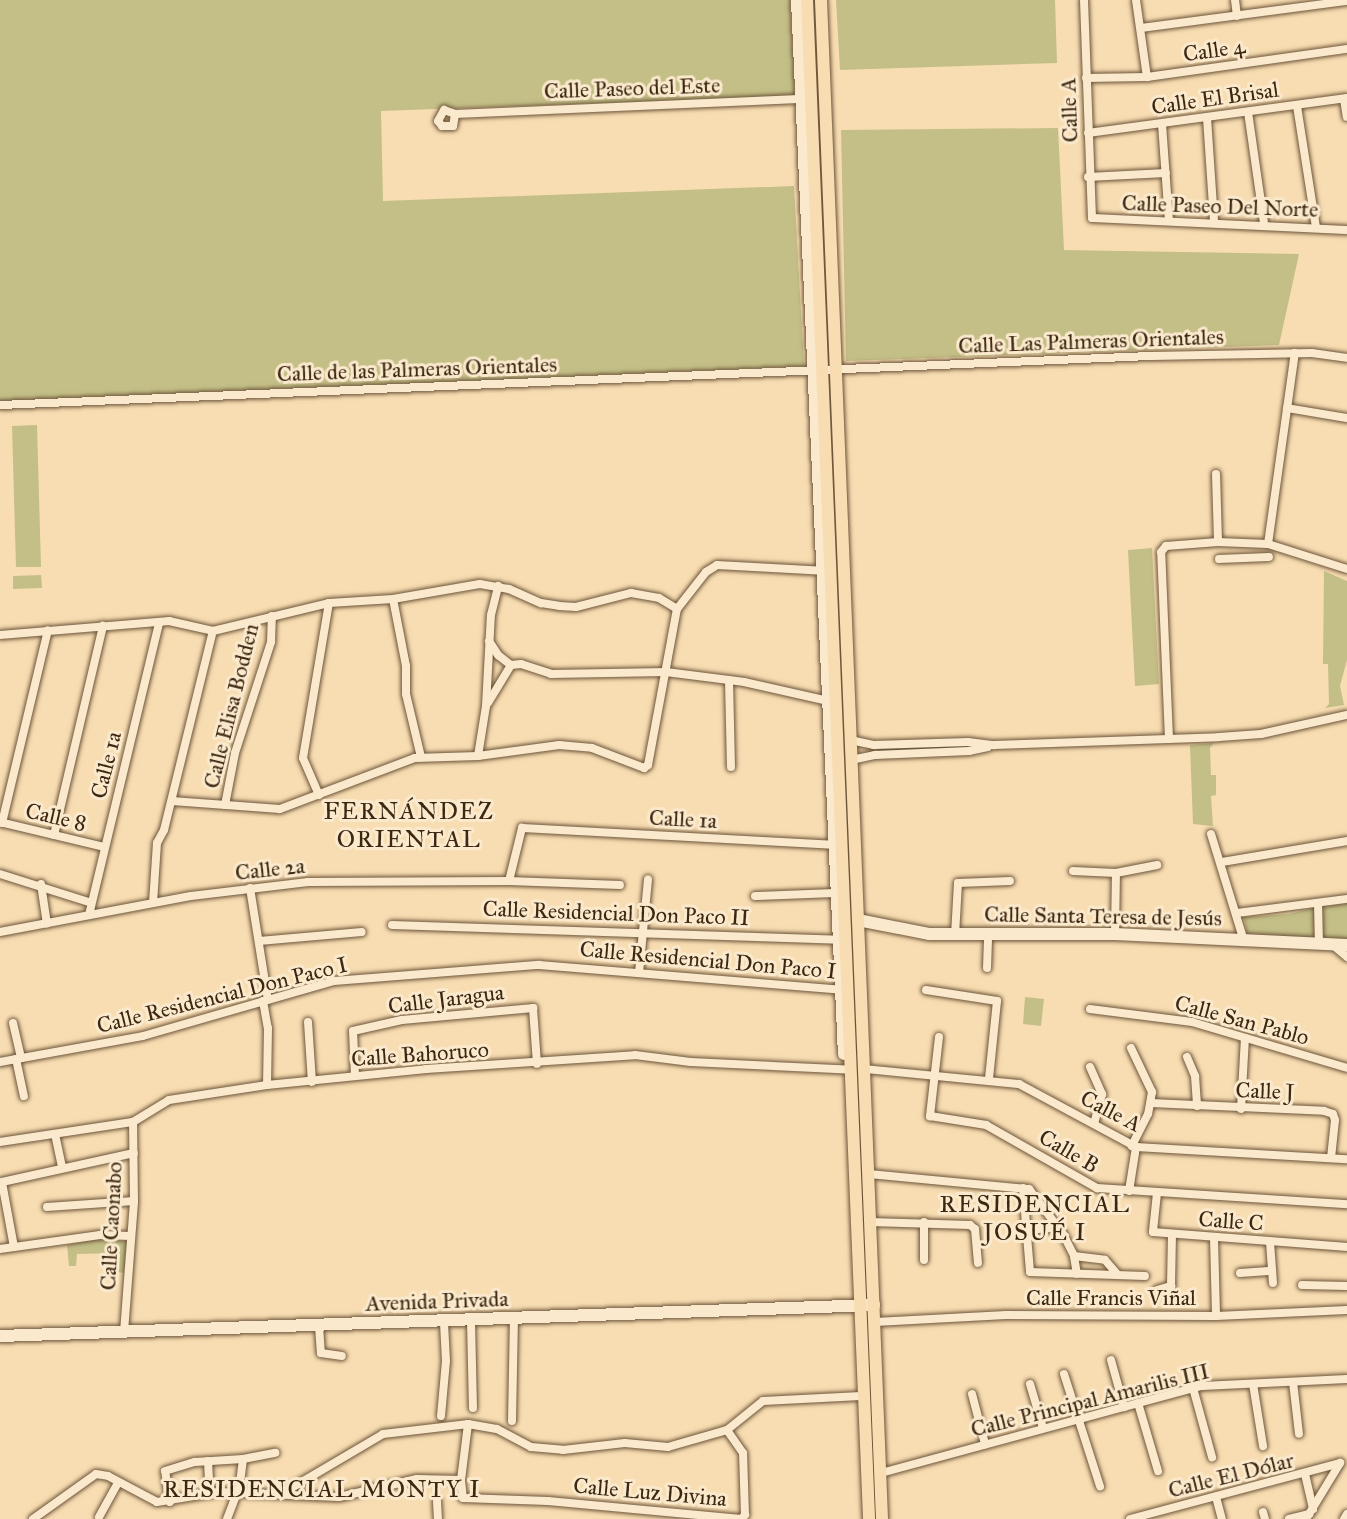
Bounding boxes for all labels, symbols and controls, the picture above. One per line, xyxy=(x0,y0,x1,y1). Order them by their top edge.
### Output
street label: Calle 4 xyxy=(1181,33,1247,67)
street label: Calle Paseo del Este xyxy=(543,72,721,104)
street label: Calle El Brisal xyxy=(1150,76,1280,120)
street label: Calle A xyxy=(1055,77,1083,143)
street label: Calle Paseo Del Norte xyxy=(1121,189,1319,223)
street label: Calle Las Palmeras Orientales xyxy=(958,323,1224,359)
street label: Calle de las Palmeras Orientales xyxy=(276,351,558,387)
street label: Calle Elisa Bodden xyxy=(198,621,264,791)
street label: Calle 1a xyxy=(85,729,127,801)
street label: Calle 8 xyxy=(23,797,89,837)
district label: FERNÁNDEZ ORIENTAL xyxy=(324,798,494,854)
street label: Calle 1a xyxy=(648,804,718,834)
street label: Calle 2a xyxy=(234,852,306,886)
street label: Calle Residencial Don Paco II xyxy=(482,895,750,931)
street label: Calle Santa Teresa de Jesús xyxy=(984,901,1222,931)
street label: Calle Residencial Don Paco I xyxy=(579,936,837,984)
street label: Calle Residencial Don Paco I xyxy=(94,951,350,1039)
street label: Calle Jaragua xyxy=(386,979,506,1019)
street label: Calle San Pablo xyxy=(1172,989,1312,1051)
street label: Calle Bahoruco xyxy=(350,1036,490,1072)
street label: Calle J xyxy=(1235,1077,1295,1105)
street label: Calle A xyxy=(1076,1085,1146,1137)
street label: Calle B xyxy=(1034,1123,1104,1179)
street label: Calle Caonabo xyxy=(94,1161,128,1291)
district label: RESIDENCIAL JOSUÉ I xyxy=(939,1191,1131,1247)
street label: Calle C xyxy=(1198,1206,1264,1236)
street label: Avenida Privada xyxy=(365,1285,509,1317)
street label: Calle Francis Viñal xyxy=(1026,1285,1196,1311)
street label: Calle Principal Amarilis III xyxy=(968,1358,1212,1442)
street label: Calle El Dólar xyxy=(1165,1447,1297,1503)
street label: Calle Luz Divina xyxy=(572,1472,728,1512)
district label: RESIDENCIAL MONTY I xyxy=(163,1476,481,1504)

